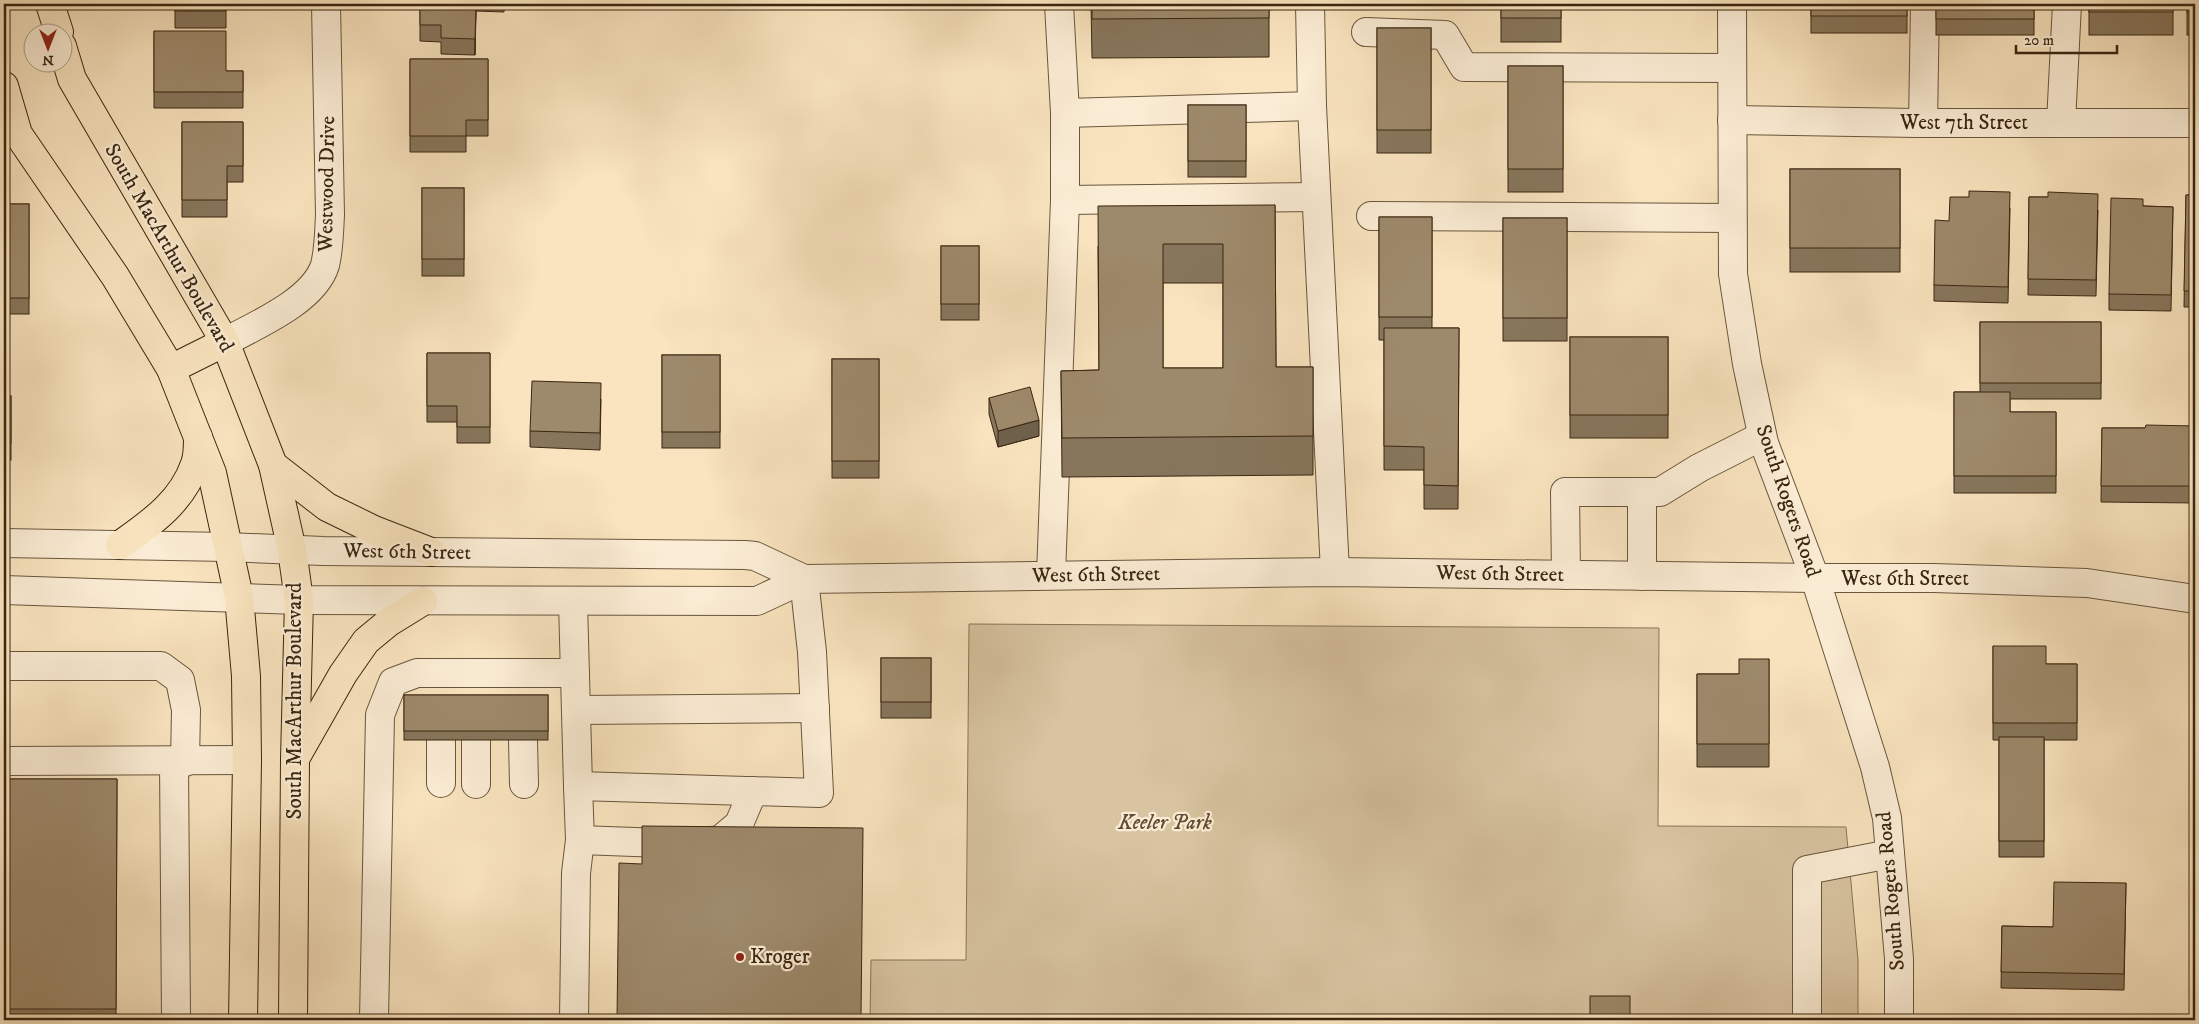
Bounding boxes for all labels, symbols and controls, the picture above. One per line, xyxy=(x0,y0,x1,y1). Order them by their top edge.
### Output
north arrow xyxy=(22,22,72,72)
scale bar xyxy=(2016,22,2118,54)
text: 20 m xyxy=(2024,31,2054,50)
text: N xyxy=(42,51,54,69)
street label: West 7th Street xyxy=(1899,110,2028,136)
street label: Westwood Drive xyxy=(313,115,341,253)
street label: South MacArthur Boulevard xyxy=(98,139,240,358)
street label: South Rogers Road xyxy=(1750,421,1826,581)
street label: West 6th Street xyxy=(342,538,471,566)
street label: West 6th Street xyxy=(1435,560,1564,588)
street label: West 6th Street xyxy=(1031,561,1160,589)
street label: West 6th Street xyxy=(1840,566,1969,592)
street label: South MacArthur Boulevard xyxy=(282,582,308,820)
park label: Keeler Park xyxy=(1117,810,1212,836)
street label: South Rogers Road xyxy=(1871,810,1911,972)
place label: Kroger xyxy=(750,944,810,970)
marker: Kroger xyxy=(734,951,746,963)

